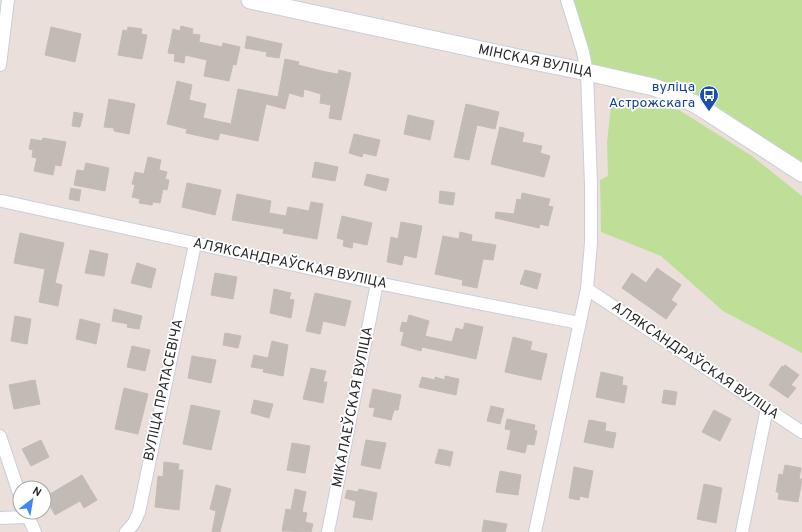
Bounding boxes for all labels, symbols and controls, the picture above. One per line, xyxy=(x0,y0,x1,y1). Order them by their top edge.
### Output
street label: МІНСКАЯ ВУЛІЦА xyxy=(476,41,595,82)
place label: вуліца Астрожскага xyxy=(609,79,695,112)
bus stop icon: вуліца Астрожскага xyxy=(698,84,720,112)
street label: АЛЯКСАНДРАЎСКАЯ ВУЛІЦА xyxy=(191,235,389,293)
street label: АЛЯКСАНДРАЎСКАЯ ВУЛІЦА xyxy=(608,299,782,423)
street label: ВУЛІЦА ПРАТАСЕВІЧА xyxy=(141,318,187,462)
street label: МІКАЛАЕЎСКАЯ ВУЛІЦА xyxy=(329,325,377,489)
north arrow xyxy=(12,480,52,520)
text: N xyxy=(30,484,44,500)

